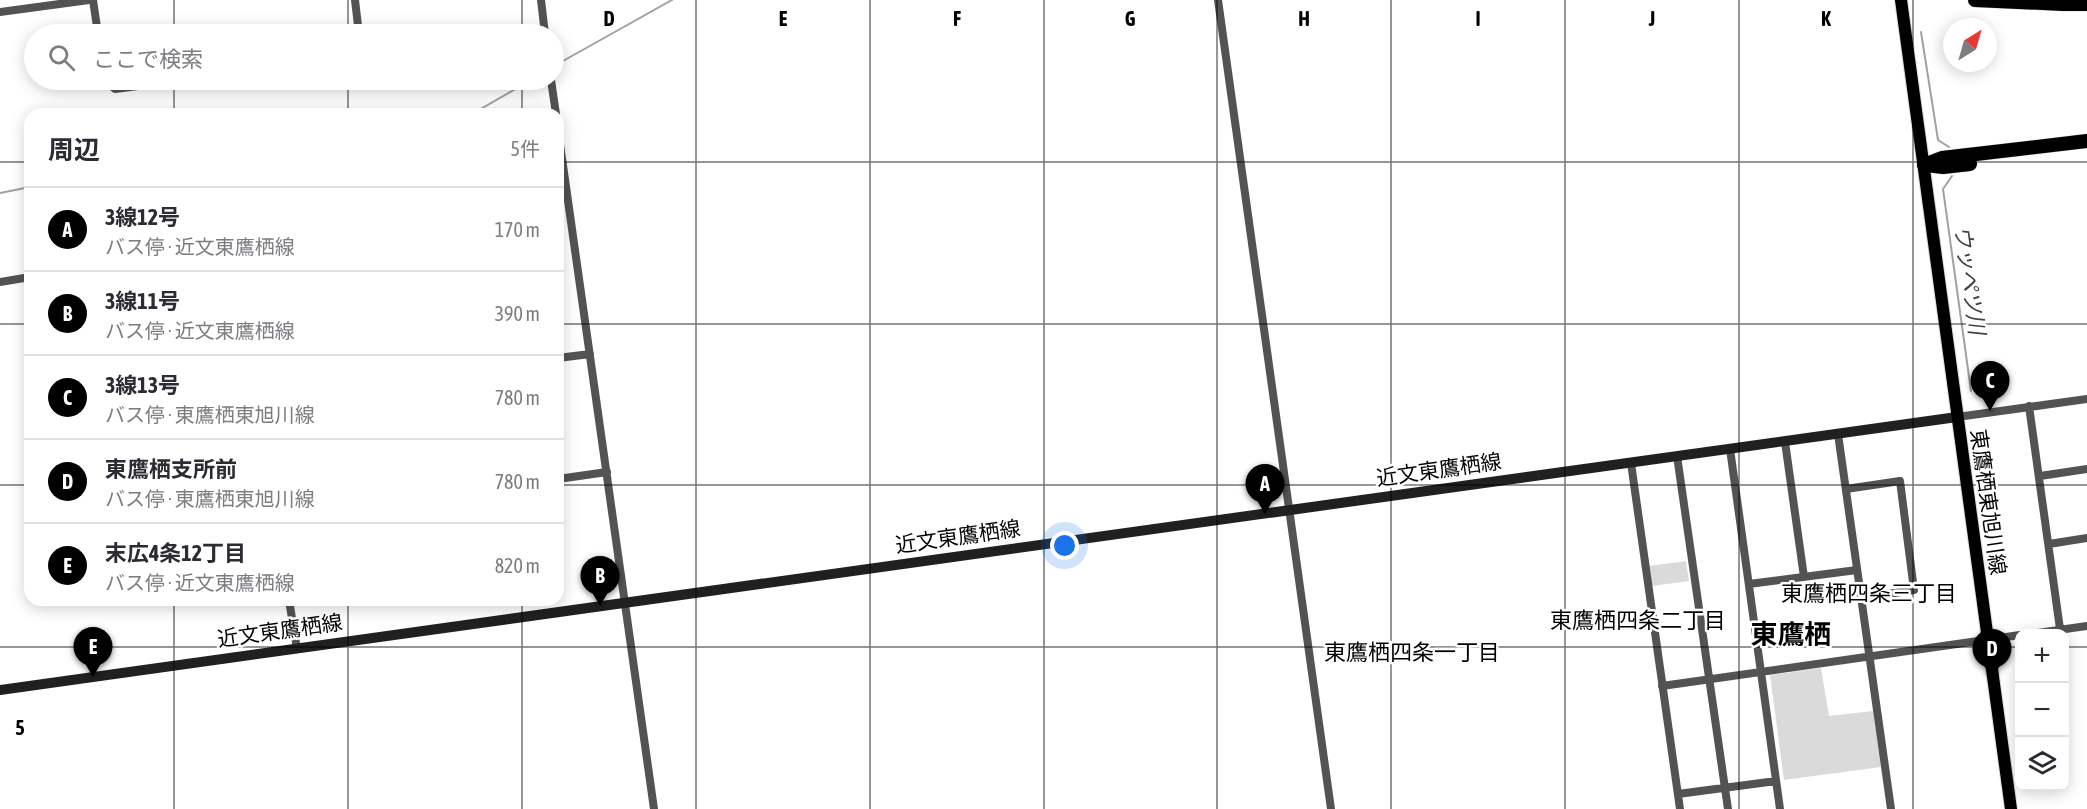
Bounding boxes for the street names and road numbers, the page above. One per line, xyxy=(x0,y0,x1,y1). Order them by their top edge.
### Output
street label: 東鷹栖東旭川線 xyxy=(1967,427,2011,576)
street label: 近文東鷹栖線 xyxy=(1375,448,1503,490)
street label: 近文東鷹栖線 xyxy=(894,515,1022,557)
street label: 近文東鷹栖線 xyxy=(216,609,344,651)

